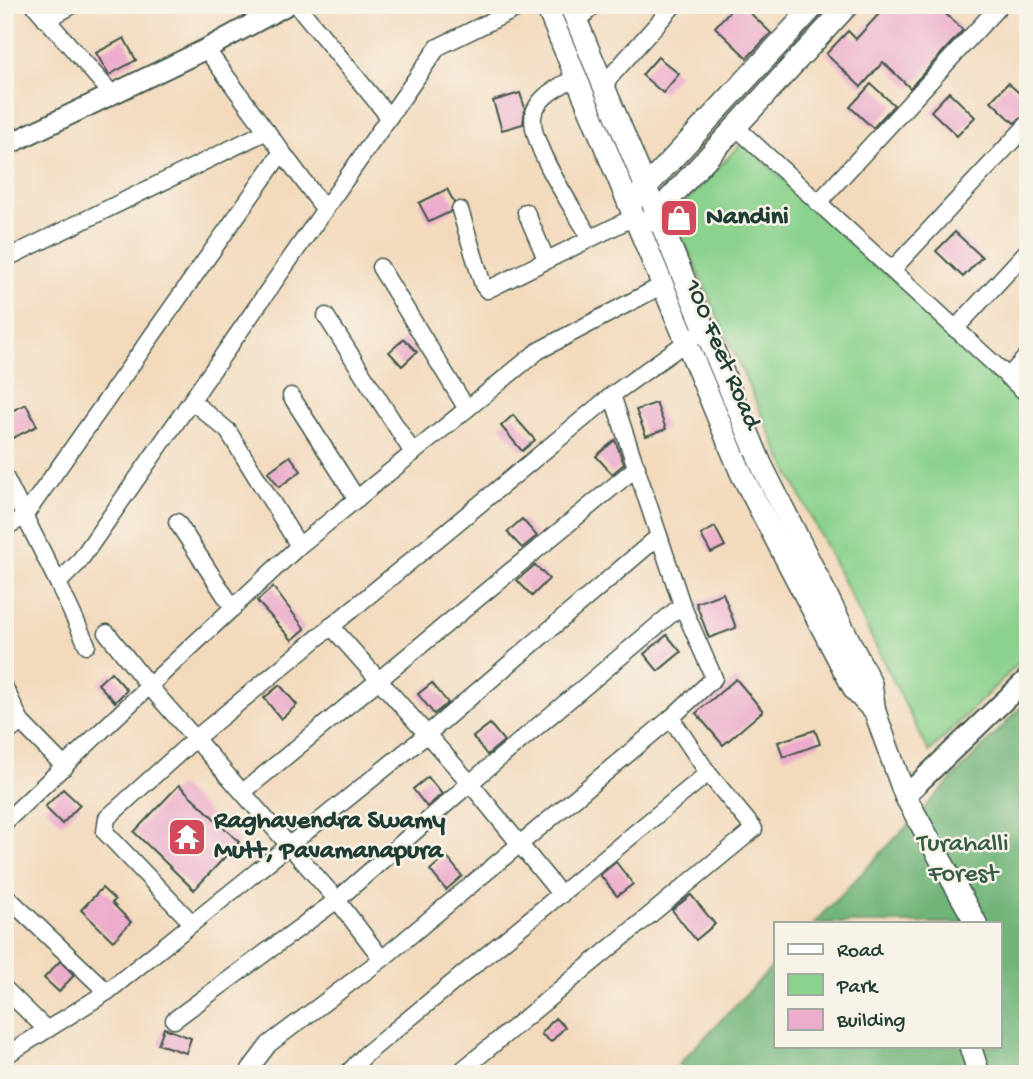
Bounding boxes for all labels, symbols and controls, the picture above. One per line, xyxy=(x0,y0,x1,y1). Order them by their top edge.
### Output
shop icon: Nandini xyxy=(658,197,700,239)
place label: Nandini xyxy=(706,203,789,234)
street label: 100 Feet Road xyxy=(675,274,767,436)
place label: Raghavendra Swamy Mutt, Pavamanapura xyxy=(213,807,446,868)
temple icon: Raghavendra Swamy Mutt, Pavamanapura xyxy=(166,816,208,858)
park label: Turahalli Forest xyxy=(915,830,1009,891)
legend xyxy=(774,922,1002,1048)
text: Road xyxy=(837,940,885,965)
text: Park xyxy=(836,976,880,1001)
text: Building xyxy=(836,1010,906,1035)

